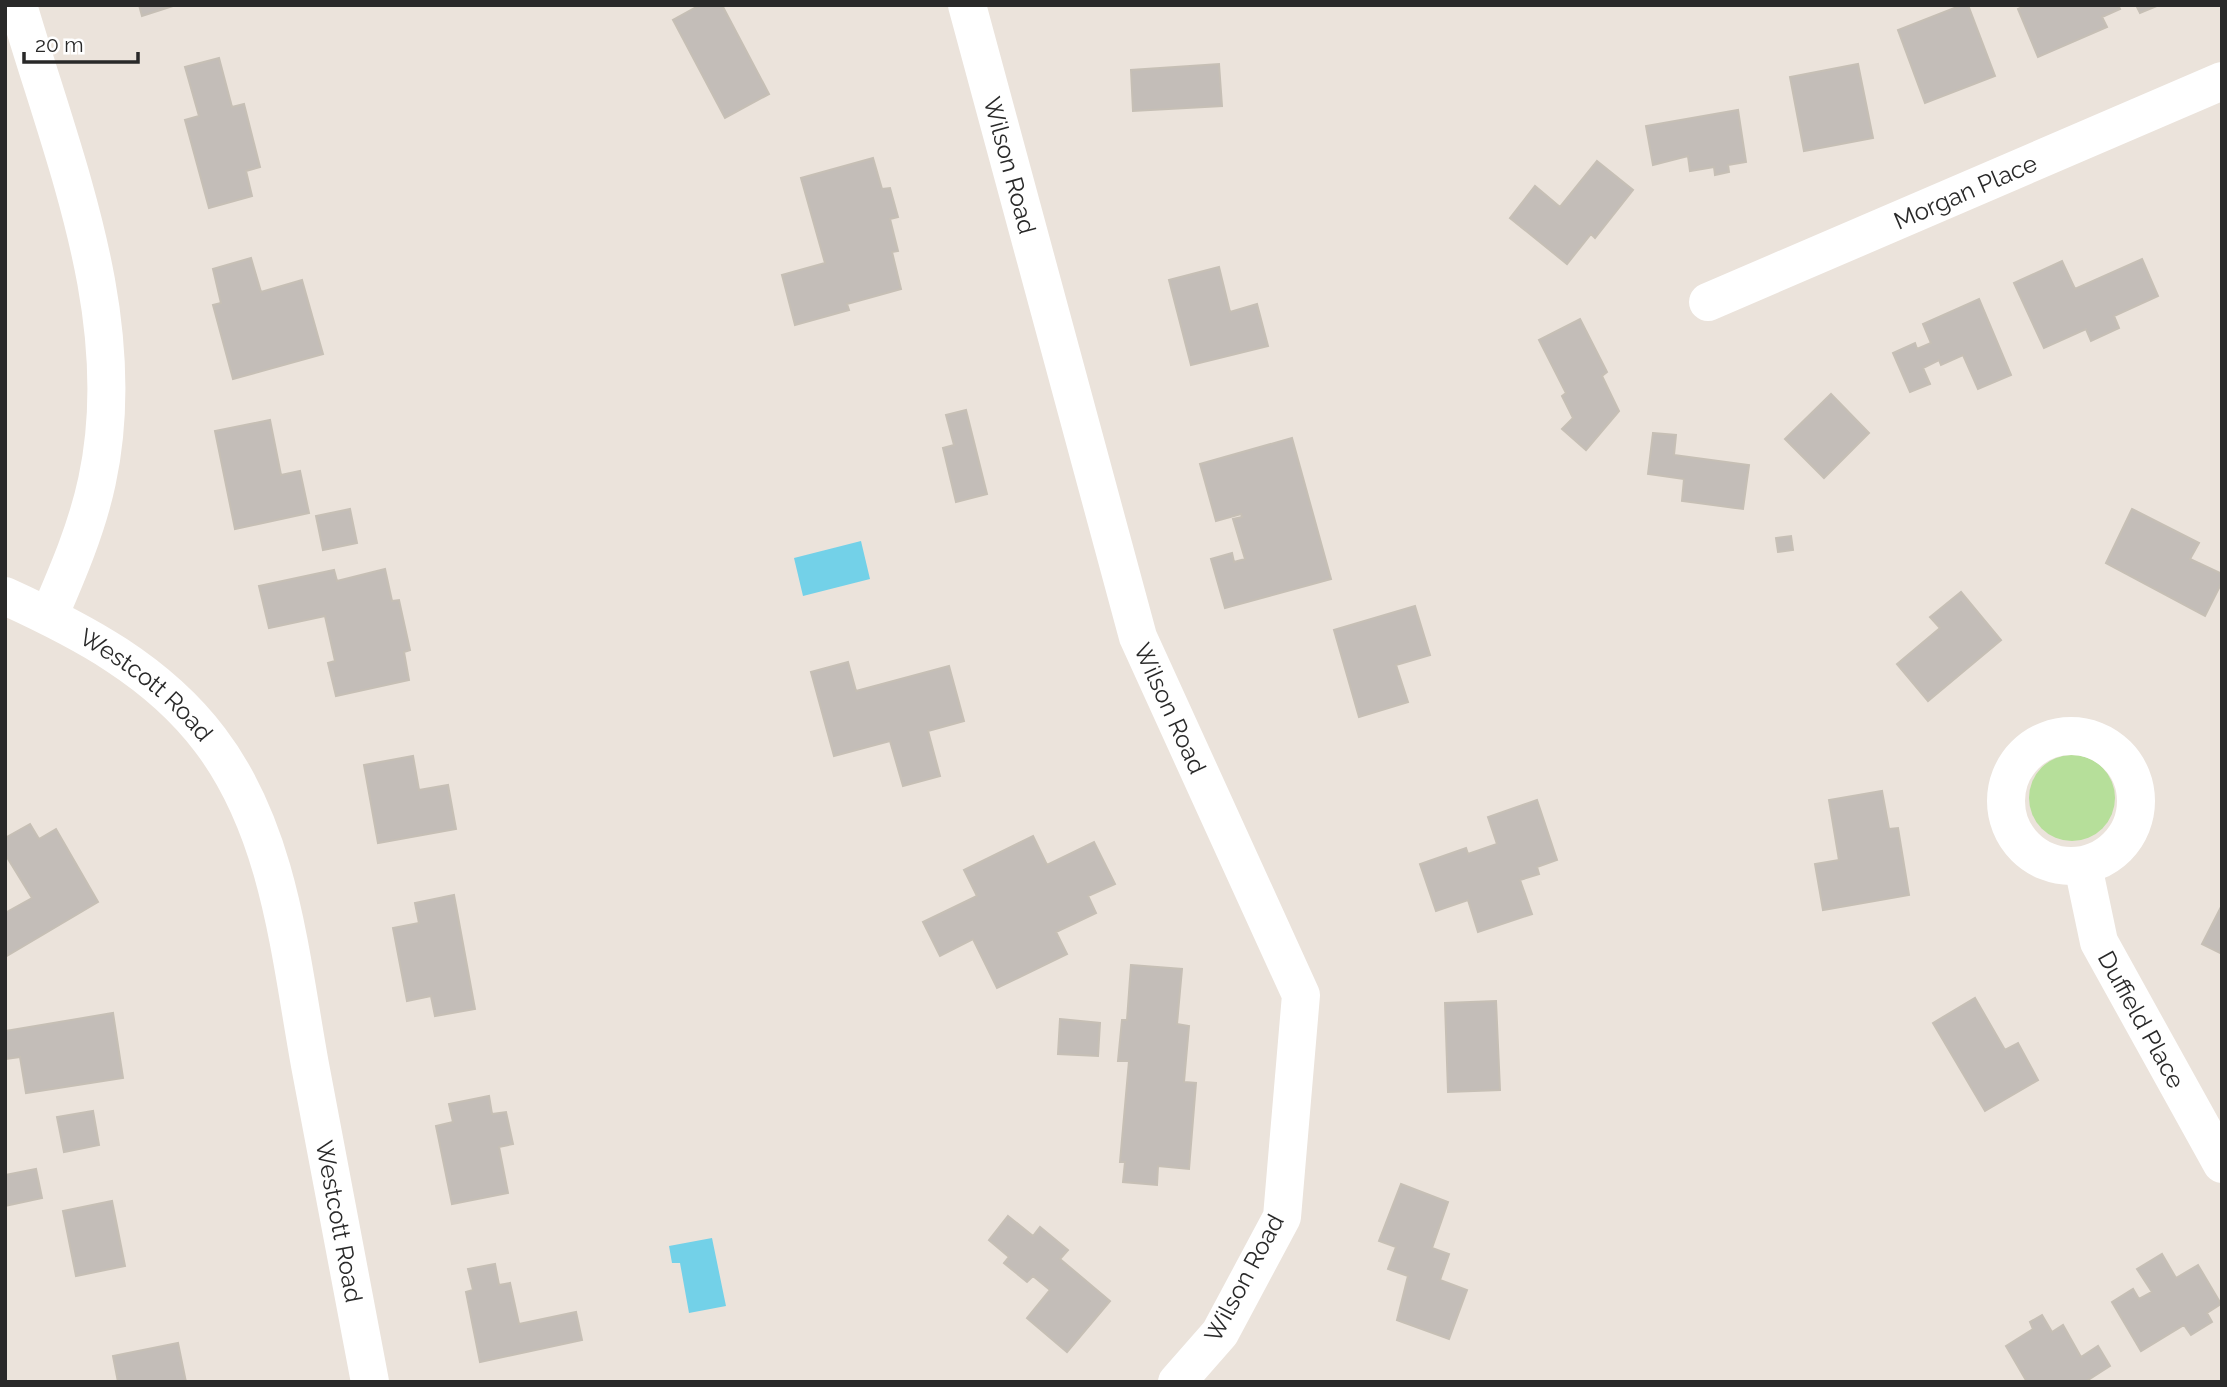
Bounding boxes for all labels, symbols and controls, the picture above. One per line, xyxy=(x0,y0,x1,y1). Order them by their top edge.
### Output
scale bar xyxy=(24,21,138,65)
text: 20 m xyxy=(35,32,83,57)
street label: Wilson Road xyxy=(978,94,1043,237)
street label: Morgan Place xyxy=(1889,148,2041,235)
street label: Westcott Road xyxy=(75,622,219,746)
street label: Wilson Road xyxy=(1128,638,1213,778)
street label: Duffield Place xyxy=(2092,946,2191,1093)
street label: Westcott Road xyxy=(310,1138,369,1305)
street label: Wilson Road xyxy=(1198,1209,1290,1347)

